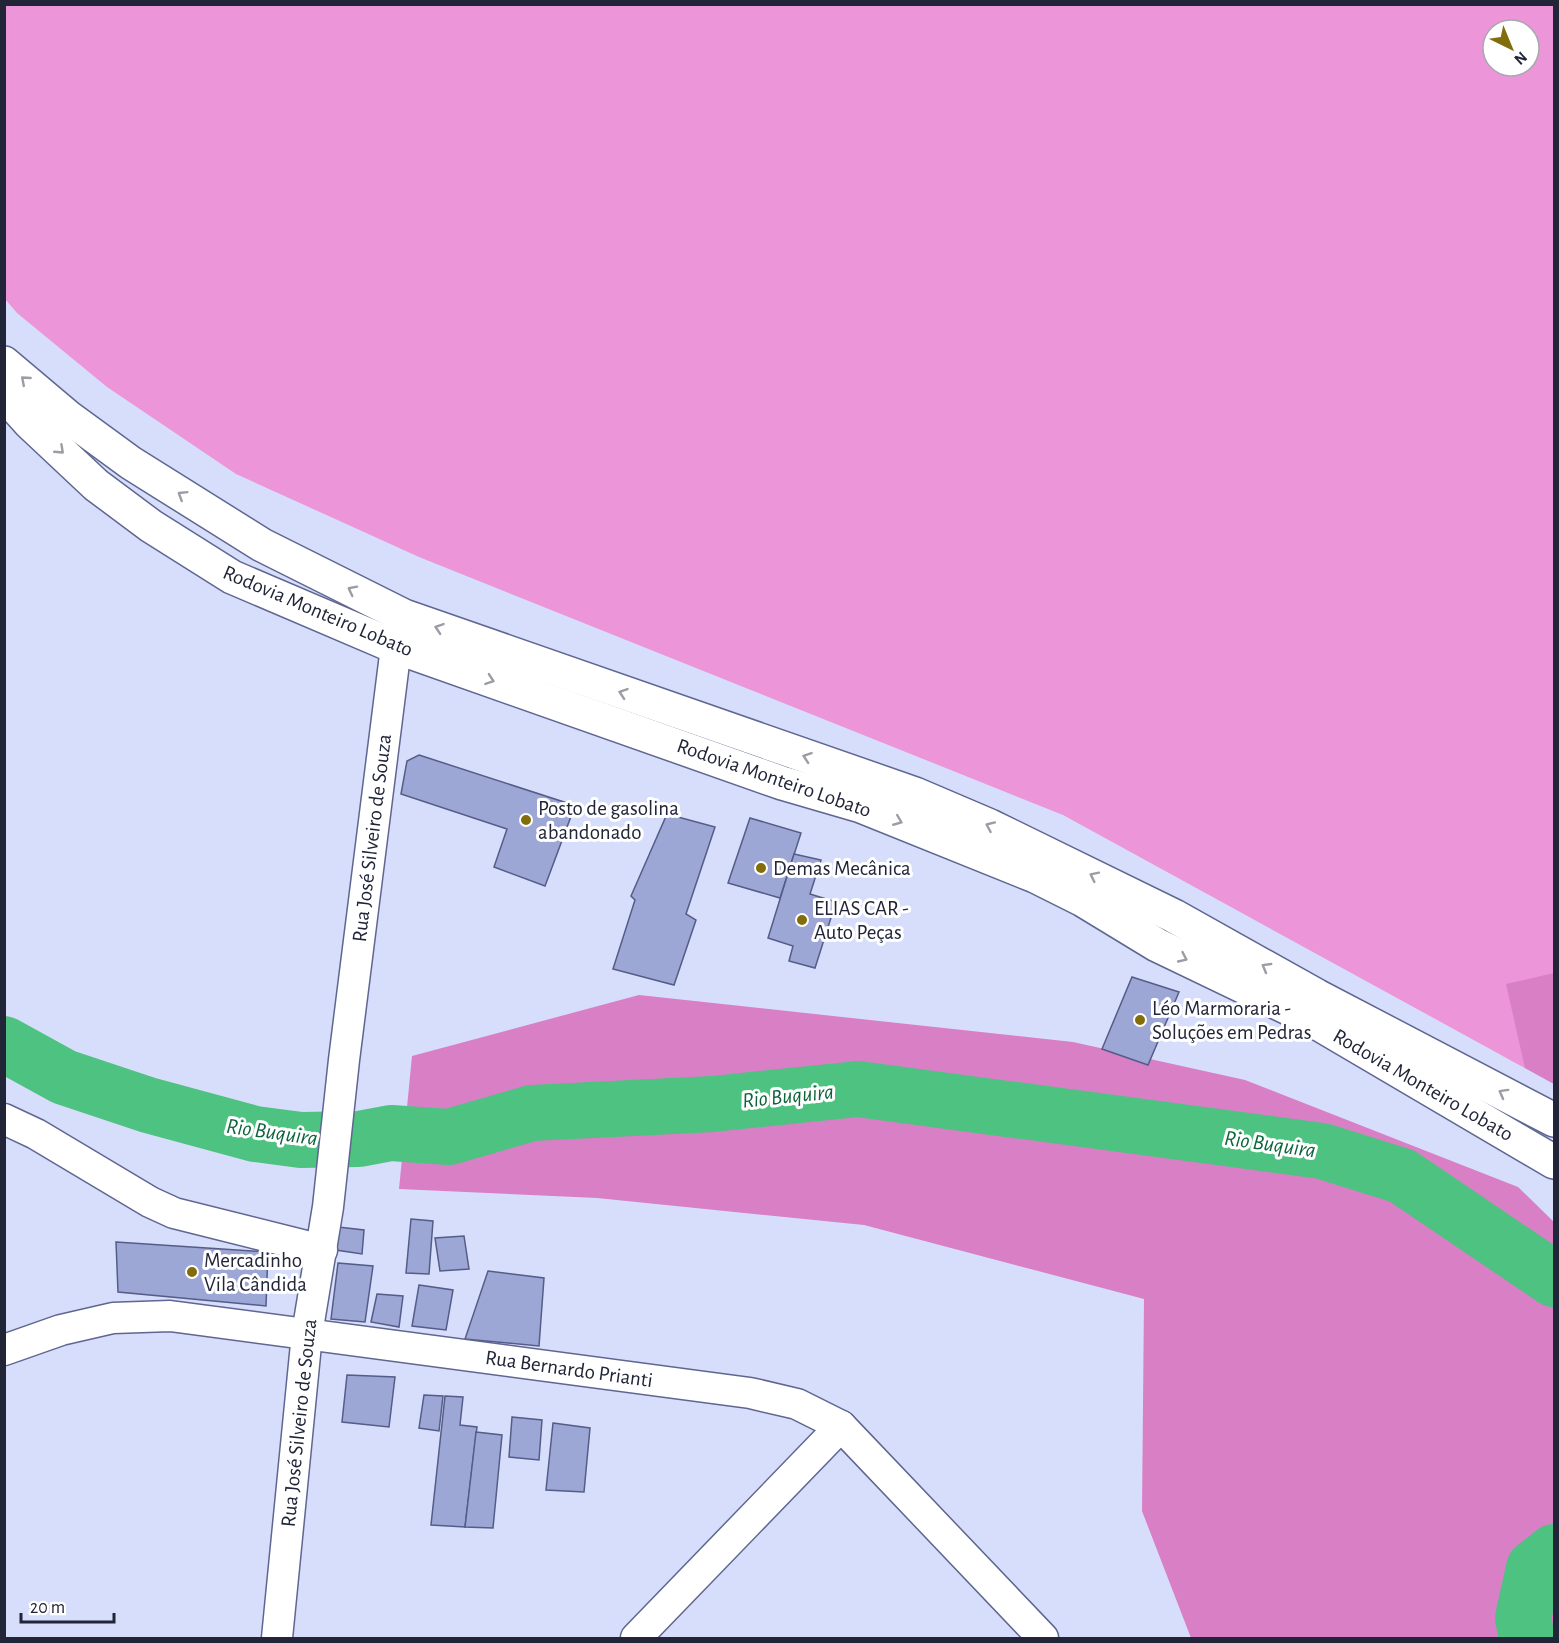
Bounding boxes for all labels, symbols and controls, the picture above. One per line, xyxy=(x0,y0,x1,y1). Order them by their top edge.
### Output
north arrow xyxy=(1481,18,1541,78)
text: N xyxy=(1511,49,1530,68)
one-way arrow xyxy=(21,376,32,387)
one-way arrow xyxy=(54,443,64,454)
one-way arrow xyxy=(178,490,188,502)
street label: Rodovia Monteiro Lobato xyxy=(220,561,416,661)
one-way arrow xyxy=(347,586,358,597)
one-way arrow xyxy=(434,623,445,636)
one-way arrow xyxy=(484,672,495,685)
one-way arrow xyxy=(618,687,629,700)
street label: Rua José Silveiro de Souza xyxy=(349,733,395,943)
street label: Rodovia Monteiro Lobato xyxy=(674,735,874,821)
one-way arrow xyxy=(802,751,813,764)
place label: Posto de gasolina abandonado xyxy=(538,798,679,843)
marker: Posto de gasolina abandonado xyxy=(519,813,533,827)
one-way arrow xyxy=(892,814,903,826)
one-way arrow xyxy=(985,821,996,833)
place label: Demas Mecânica xyxy=(773,858,911,879)
marker: Demas Mecânica xyxy=(754,861,768,875)
one-way arrow xyxy=(1089,872,1100,884)
place label: ELIAS CAR - Auto Peças xyxy=(814,898,909,943)
marker: ELIAS CAR - Auto Peças xyxy=(795,913,809,927)
one-way arrow xyxy=(1176,951,1187,963)
one-way arrow xyxy=(1262,963,1272,974)
place label: Léo Marmoraria - Soluções em Pedras xyxy=(1152,998,1312,1043)
marker: Léo Marmoraria - Soluções em Pedras xyxy=(1133,1013,1147,1027)
street label: Rodovia Monteiro Lobato xyxy=(1329,1025,1517,1145)
water label: Rio Buquira xyxy=(741,1080,835,1112)
one-way arrow xyxy=(1498,1089,1509,1100)
water label: Rio Buquira xyxy=(225,1115,319,1149)
water label: Rio Buquira xyxy=(1223,1127,1317,1161)
place label: Mercadinho Vila Cândida xyxy=(204,1250,307,1295)
marker: Mercadinho Vila Cândida xyxy=(185,1265,199,1279)
street label: Rua José Silveiro de Souza xyxy=(278,1317,320,1528)
street label: Rua Bernardo Prianti xyxy=(484,1347,654,1391)
scale bar xyxy=(21,1586,114,1624)
text: 20 m xyxy=(30,1599,65,1617)

